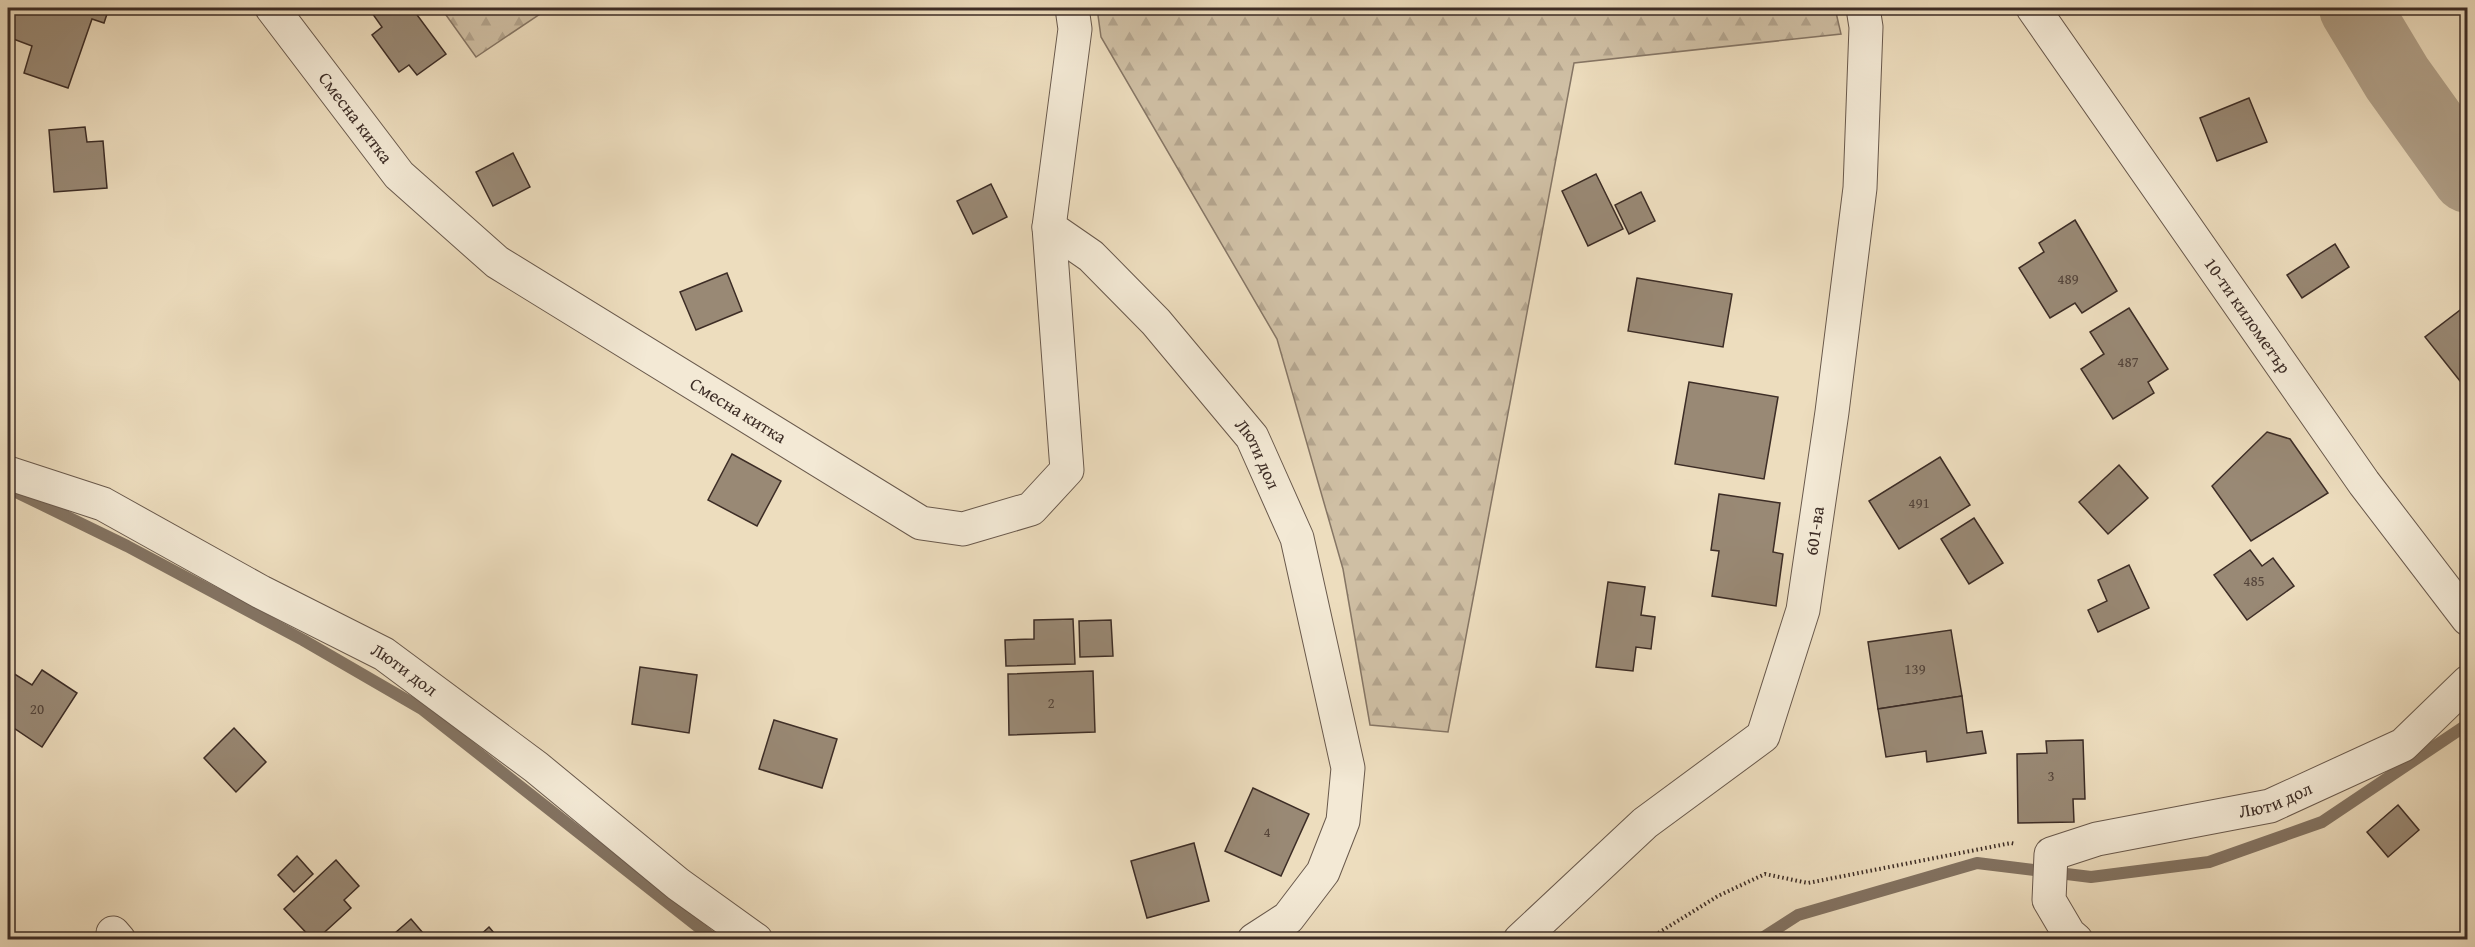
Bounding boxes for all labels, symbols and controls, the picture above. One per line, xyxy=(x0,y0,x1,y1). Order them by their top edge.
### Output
street label: Смесна китка xyxy=(312,66,400,169)
street label: 10-ти километър xyxy=(2198,252,2298,379)
house number: 489 xyxy=(2057,268,2079,289)
house number: 487 xyxy=(2117,351,2139,372)
street label: Смесна китка xyxy=(685,370,792,450)
street label: Люти дол xyxy=(1229,412,1288,494)
house number: 491 xyxy=(1908,492,1930,513)
street label: 601-ва xyxy=(1797,504,1831,557)
house number: 485 xyxy=(2243,570,2265,591)
street label: Люти дол xyxy=(367,636,444,703)
house number: 139 xyxy=(1904,658,1926,679)
house number: 2 xyxy=(1047,692,1055,713)
house number: 20 xyxy=(30,698,44,719)
house number: 3 xyxy=(2047,765,2055,786)
street label: Люти дол xyxy=(2236,774,2317,825)
house number: 4 xyxy=(1263,821,1271,842)

